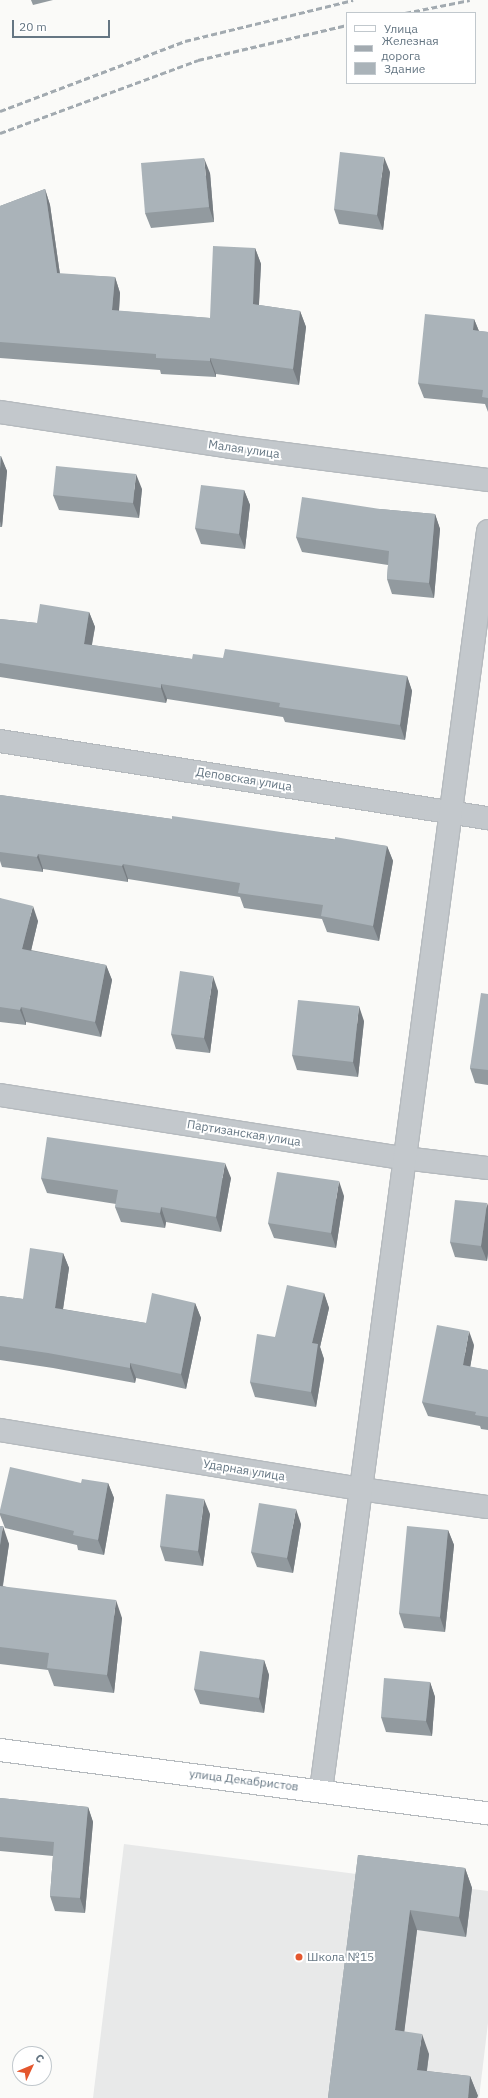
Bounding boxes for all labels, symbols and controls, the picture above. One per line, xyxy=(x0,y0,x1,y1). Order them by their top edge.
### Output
scale bar xyxy=(14,12,112,38)
legend xyxy=(346,12,476,84)
text: 20 m xyxy=(19,19,47,34)
text: Улица xyxy=(384,21,418,36)
text: Железная дорога xyxy=(381,33,439,63)
text: Здание xyxy=(384,61,425,76)
street label: Малая улица xyxy=(207,437,281,461)
street label: Деповская улица xyxy=(195,764,293,794)
street label: Партизанская улица xyxy=(186,1117,302,1149)
street label: Ударная улица xyxy=(202,1456,286,1484)
street label: улица Декабристов xyxy=(189,1766,299,1794)
place label: Школа №15 xyxy=(307,1950,374,1964)
marker: Школа №15 xyxy=(294,1952,304,1962)
north arrow xyxy=(12,2046,52,2086)
text: С xyxy=(32,2051,47,2066)

